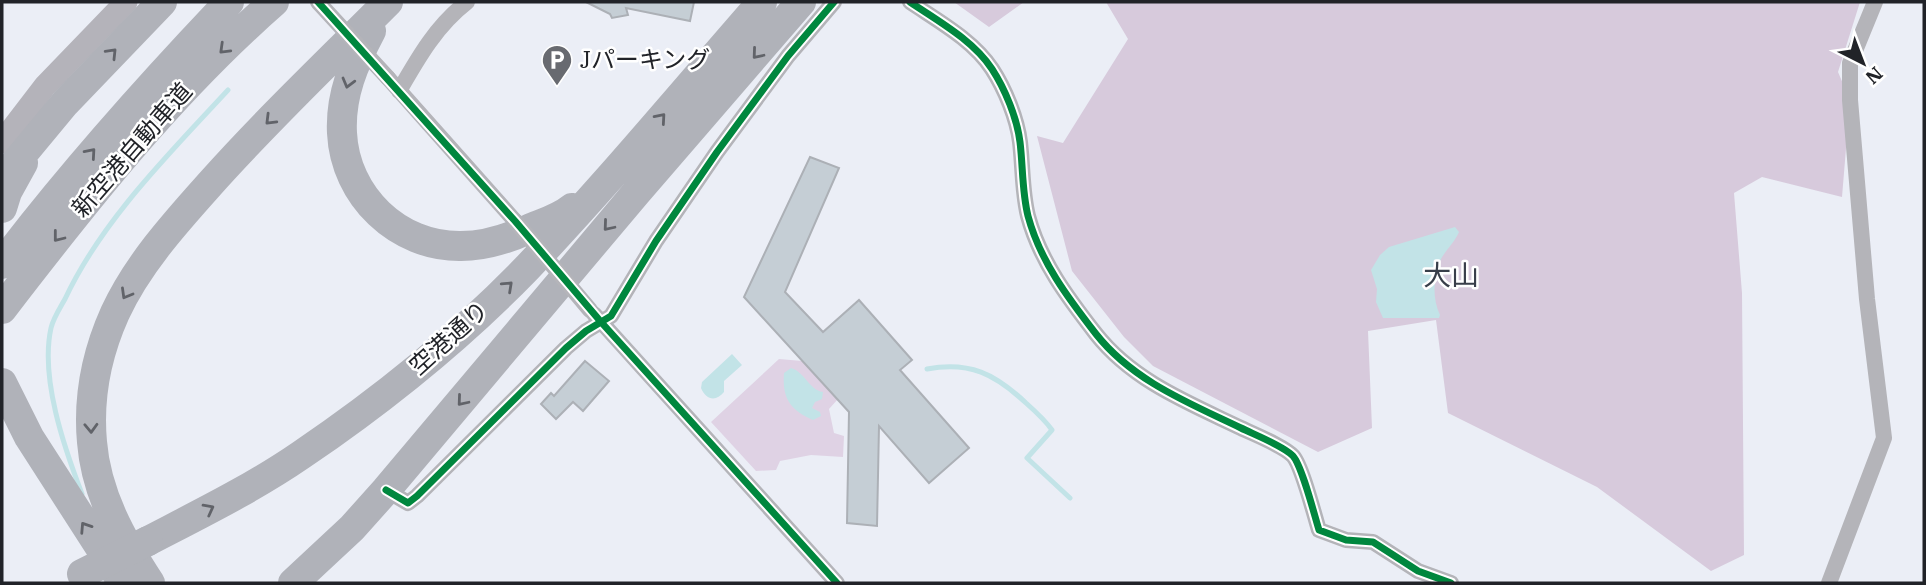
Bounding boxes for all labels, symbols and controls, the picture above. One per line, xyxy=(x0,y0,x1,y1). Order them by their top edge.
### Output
north arrow xyxy=(1828,28,1898,98)
one-way arrow xyxy=(220,40,233,53)
parking icon: Jパーキング xyxy=(540,43,574,87)
place label: Jパーキング xyxy=(580,43,710,75)
one-way arrow xyxy=(753,45,765,58)
one-way arrow xyxy=(103,48,116,61)
text: N xyxy=(1861,62,1888,90)
street label: 新空港自動車道 xyxy=(64,75,198,223)
one-way arrow xyxy=(342,77,356,89)
one-way arrow xyxy=(266,111,279,124)
one-way arrow xyxy=(653,113,665,126)
one-way arrow xyxy=(83,149,95,162)
one-way arrow xyxy=(604,219,617,231)
one-way arrow xyxy=(53,230,66,242)
district label: 大山 xyxy=(1423,256,1479,293)
one-way arrow xyxy=(500,281,513,294)
one-way arrow xyxy=(121,287,134,300)
street label: 空港通り xyxy=(402,293,495,381)
one-way arrow xyxy=(458,392,470,405)
one-way arrow xyxy=(84,423,99,434)
one-way arrow xyxy=(202,504,214,518)
one-way arrow xyxy=(80,521,93,534)

